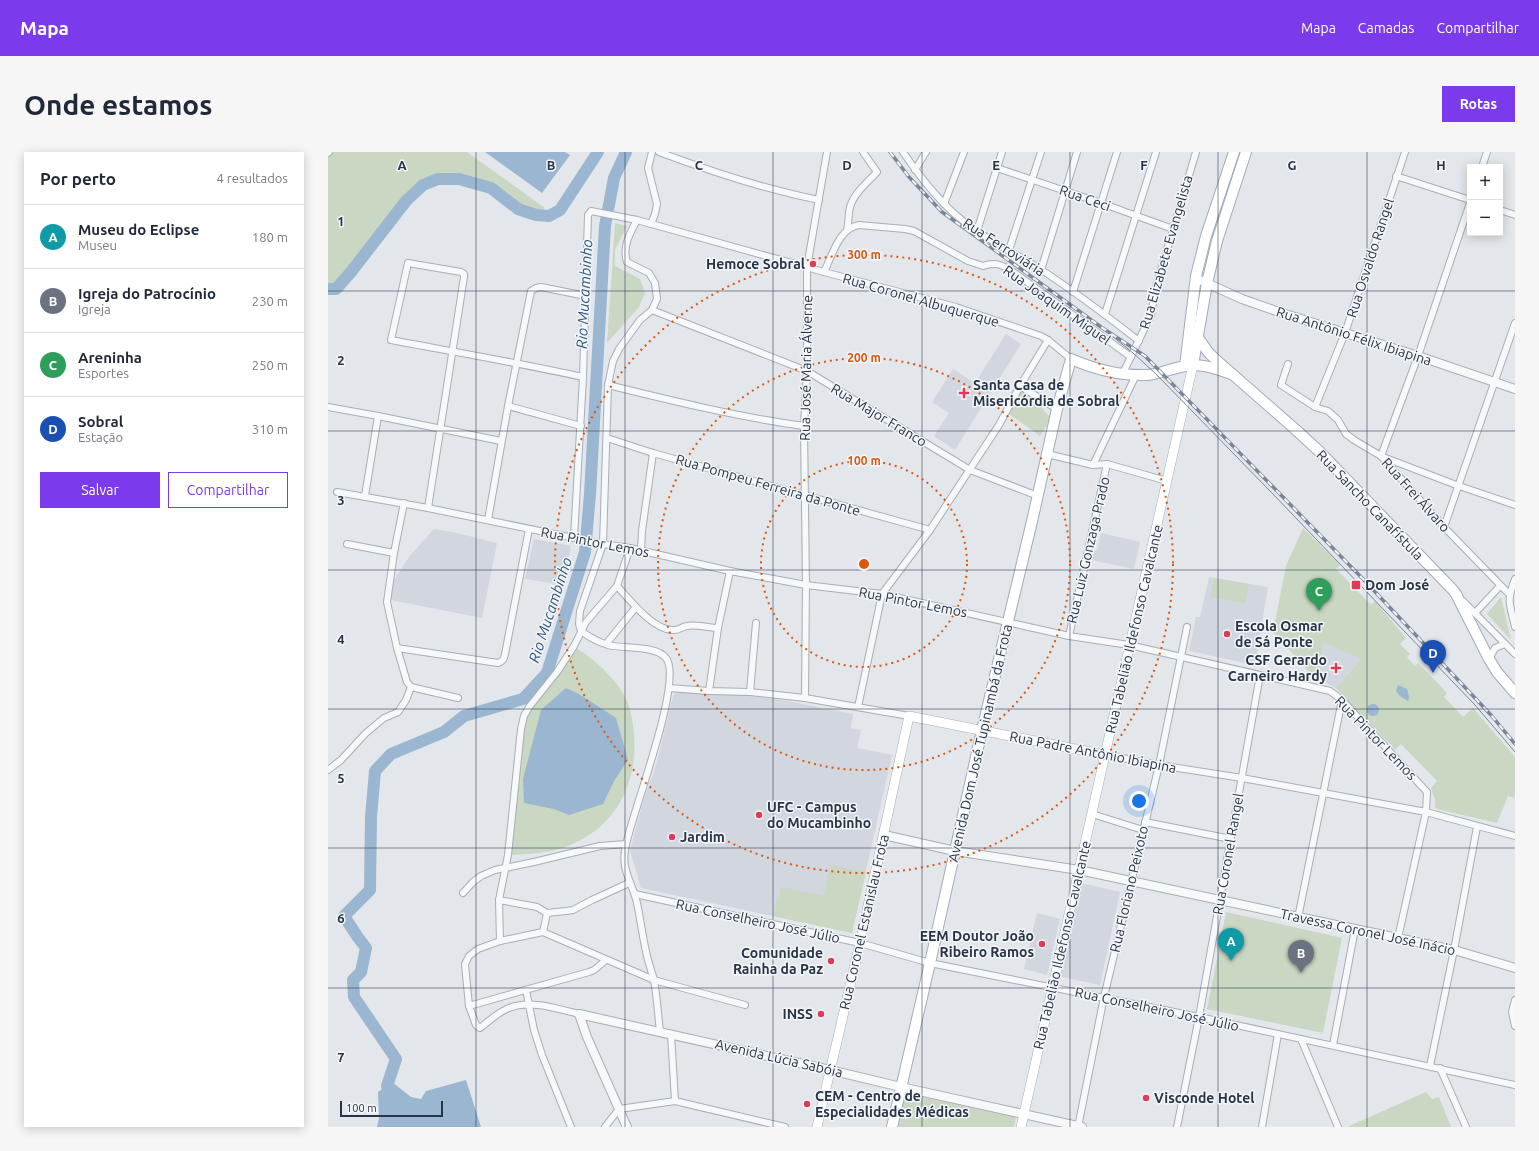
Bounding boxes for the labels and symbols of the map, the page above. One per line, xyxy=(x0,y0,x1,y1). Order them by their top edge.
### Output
text: A xyxy=(397,158,407,172)
text: B xyxy=(547,158,556,172)
text: C xyxy=(695,158,704,172)
text: D xyxy=(842,158,852,172)
text: E xyxy=(992,158,1000,172)
text: F xyxy=(1140,158,1148,172)
text: G xyxy=(1288,158,1297,172)
text: H xyxy=(1436,158,1446,172)
street label: Rua Elizabete Evangelista xyxy=(1136,173,1196,331)
street label: Rua Ceci xyxy=(1057,182,1113,214)
street label: Rua Osvaldo Rangel xyxy=(1343,196,1397,320)
text: 1 xyxy=(337,214,345,228)
street label: Rua Ferroviária xyxy=(960,215,1048,279)
water label: Rio Mucambinho xyxy=(573,239,595,349)
text: 300 m xyxy=(847,248,881,261)
place label: Hemoce Sobral xyxy=(706,256,805,272)
marker: Hemoce Sobral xyxy=(808,259,818,269)
street label: Rua Joaquim Miguel xyxy=(1000,262,1114,348)
street label: Rua Coronel Albuquerque xyxy=(841,270,1001,330)
street label: Rua José Maria Álverne xyxy=(796,295,815,441)
street label: Rua Antônio Félix Ibiapina xyxy=(1274,303,1434,369)
text: 200 m xyxy=(847,351,881,364)
text: 2 xyxy=(337,353,345,367)
place label: Santa Casa de Misericórdia de Sobral xyxy=(973,377,1120,409)
street label: Rua Major Franco xyxy=(828,380,930,450)
marker: Santa Casa de Misericórdia de Sobral xyxy=(958,387,970,399)
street label: Rua Sancho Canafístula xyxy=(1313,447,1427,563)
street label: Rua Pompeu Ferreira da Ponte xyxy=(674,451,862,519)
text: 100 m xyxy=(847,454,881,467)
street label: Rua Frei Álvaro xyxy=(1379,454,1454,535)
street label: Rua Luiz Gonzaga Prado xyxy=(1063,475,1113,625)
text: 3 xyxy=(337,493,345,507)
street label: Rua Tabelião Ildefonso Cavalcante xyxy=(1102,523,1166,735)
street label: Rua Pintor Lemos xyxy=(539,524,651,560)
water label: Rio Mucambinho xyxy=(525,555,575,665)
centre of rings xyxy=(857,557,871,571)
place label: Dom José xyxy=(1365,577,1429,593)
pin: C xyxy=(1306,578,1332,611)
marker: Dom José xyxy=(1350,579,1362,591)
street label: Rua Pintor Lemos xyxy=(857,584,969,620)
place label: Escola Osmar de Sá Ponte xyxy=(1235,618,1324,650)
street label: Avenida Dom José Tupinambá da Frota xyxy=(945,623,1015,863)
marker: Escola Osmar de Sá Ponte xyxy=(1222,629,1232,639)
text: 4 xyxy=(337,632,345,646)
pin: D xyxy=(1420,640,1446,673)
place label: CSF Gerardo Carneiro Hardy xyxy=(1228,652,1328,684)
marker: CSF Gerardo Carneiro Hardy xyxy=(1330,662,1342,674)
street label: Rua Pintor Lemos xyxy=(1332,693,1420,783)
street label: Rua Padre Antônio Ibiapina xyxy=(1008,728,1178,776)
text: 5 xyxy=(337,771,345,785)
your location xyxy=(1129,791,1149,811)
street label: Rua Coronel Rangel xyxy=(1209,792,1247,916)
place label: UFC - Campus do Mucambinho xyxy=(767,799,871,831)
marker: UFC - Campus do Mucambinho xyxy=(754,810,764,820)
street label: Rua Floriano Peixoto xyxy=(1107,824,1151,954)
place label: Jardim xyxy=(680,829,725,845)
marker: Jardim xyxy=(667,832,677,842)
street label: Rua Coronel Estanislau Frota xyxy=(836,833,892,1011)
street label: Rua Tabelião Ildefonso Cavalcante xyxy=(1030,839,1094,1051)
street label: Rua Conselheiro José Júlio xyxy=(674,896,842,946)
street label: Travessa Coronel José Inácio xyxy=(1279,906,1457,958)
text: 6 xyxy=(337,911,345,925)
place label: EEM Doutor João Ribeiro Ramos xyxy=(920,928,1034,960)
pin: A xyxy=(1218,928,1244,961)
marker: EEM Doutor João Ribeiro Ramos xyxy=(1037,939,1047,949)
pin: B xyxy=(1288,940,1314,973)
place label: Comunidade Rainha da Paz xyxy=(733,945,823,977)
marker: Comunidade Rainha da Paz xyxy=(826,956,836,966)
street label: Rua Conselheiro José Júlio xyxy=(1073,984,1241,1034)
place label: INSS xyxy=(782,1006,813,1022)
marker: INSS xyxy=(816,1009,826,1019)
street label: Avenida Lúcia Sabóia xyxy=(714,1036,844,1080)
text: 7 xyxy=(337,1050,345,1064)
place label: CEM - Centro de Especialidades Médicas xyxy=(815,1088,969,1120)
place label: Visconde Hotel xyxy=(1154,1090,1254,1106)
marker: Visconde Hotel xyxy=(1141,1093,1151,1103)
scale bar xyxy=(340,1099,443,1118)
marker: CEM - Centro de Especialidades Médicas xyxy=(802,1099,812,1109)

